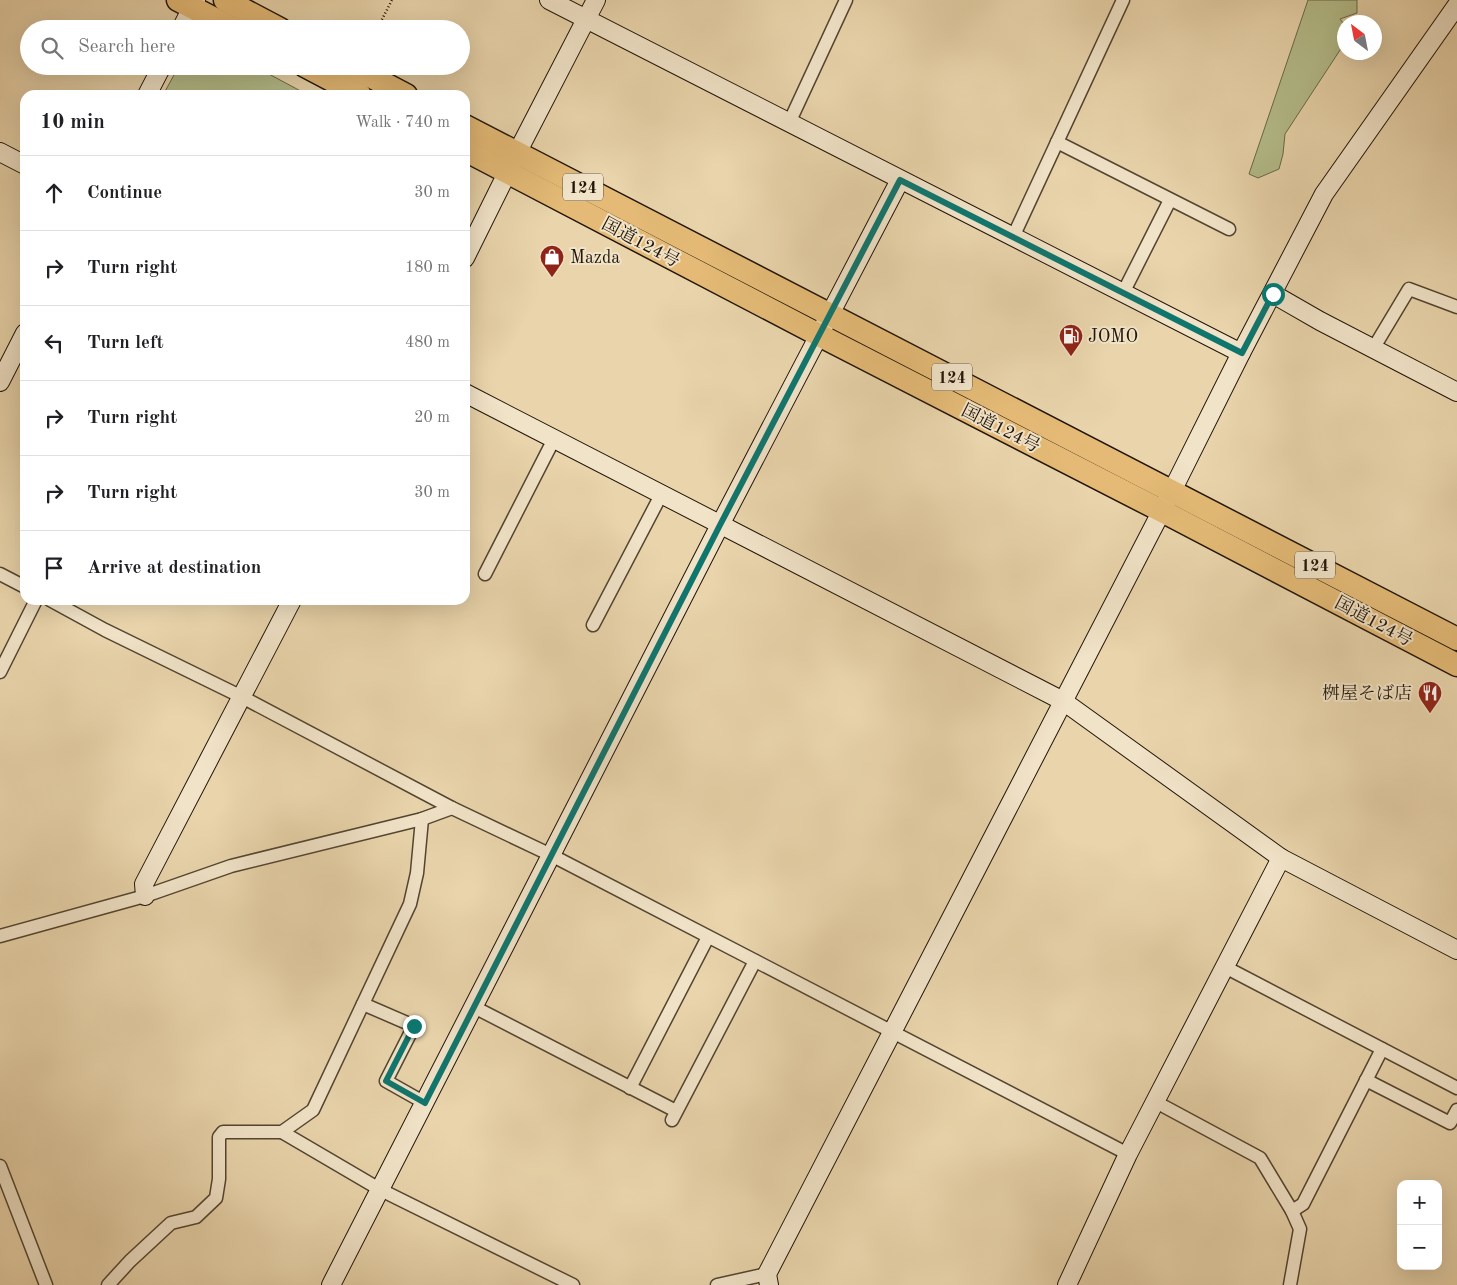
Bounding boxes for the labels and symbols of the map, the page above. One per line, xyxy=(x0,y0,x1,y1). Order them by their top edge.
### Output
north arrow xyxy=(1337,15,1382,60)
road number: 124 xyxy=(563,173,603,200)
street label: 国道124号 xyxy=(599,213,683,271)
shop icon: Mazda xyxy=(539,244,565,278)
place label: Mazda xyxy=(570,249,620,267)
route start xyxy=(1262,283,1285,306)
fuel station icon: JOMO xyxy=(1058,323,1084,357)
place label: JOMO xyxy=(1088,328,1138,346)
road number: 124 xyxy=(932,364,972,391)
street label: 国道124号 xyxy=(958,400,1044,456)
road number: 124 xyxy=(1295,552,1335,578)
street label: 国道124号 xyxy=(1332,592,1416,650)
restaurant icon: 桝屋そば店 xyxy=(1417,680,1443,714)
place label: 桝屋そば店 xyxy=(1322,683,1412,703)
route end xyxy=(403,1015,426,1038)

